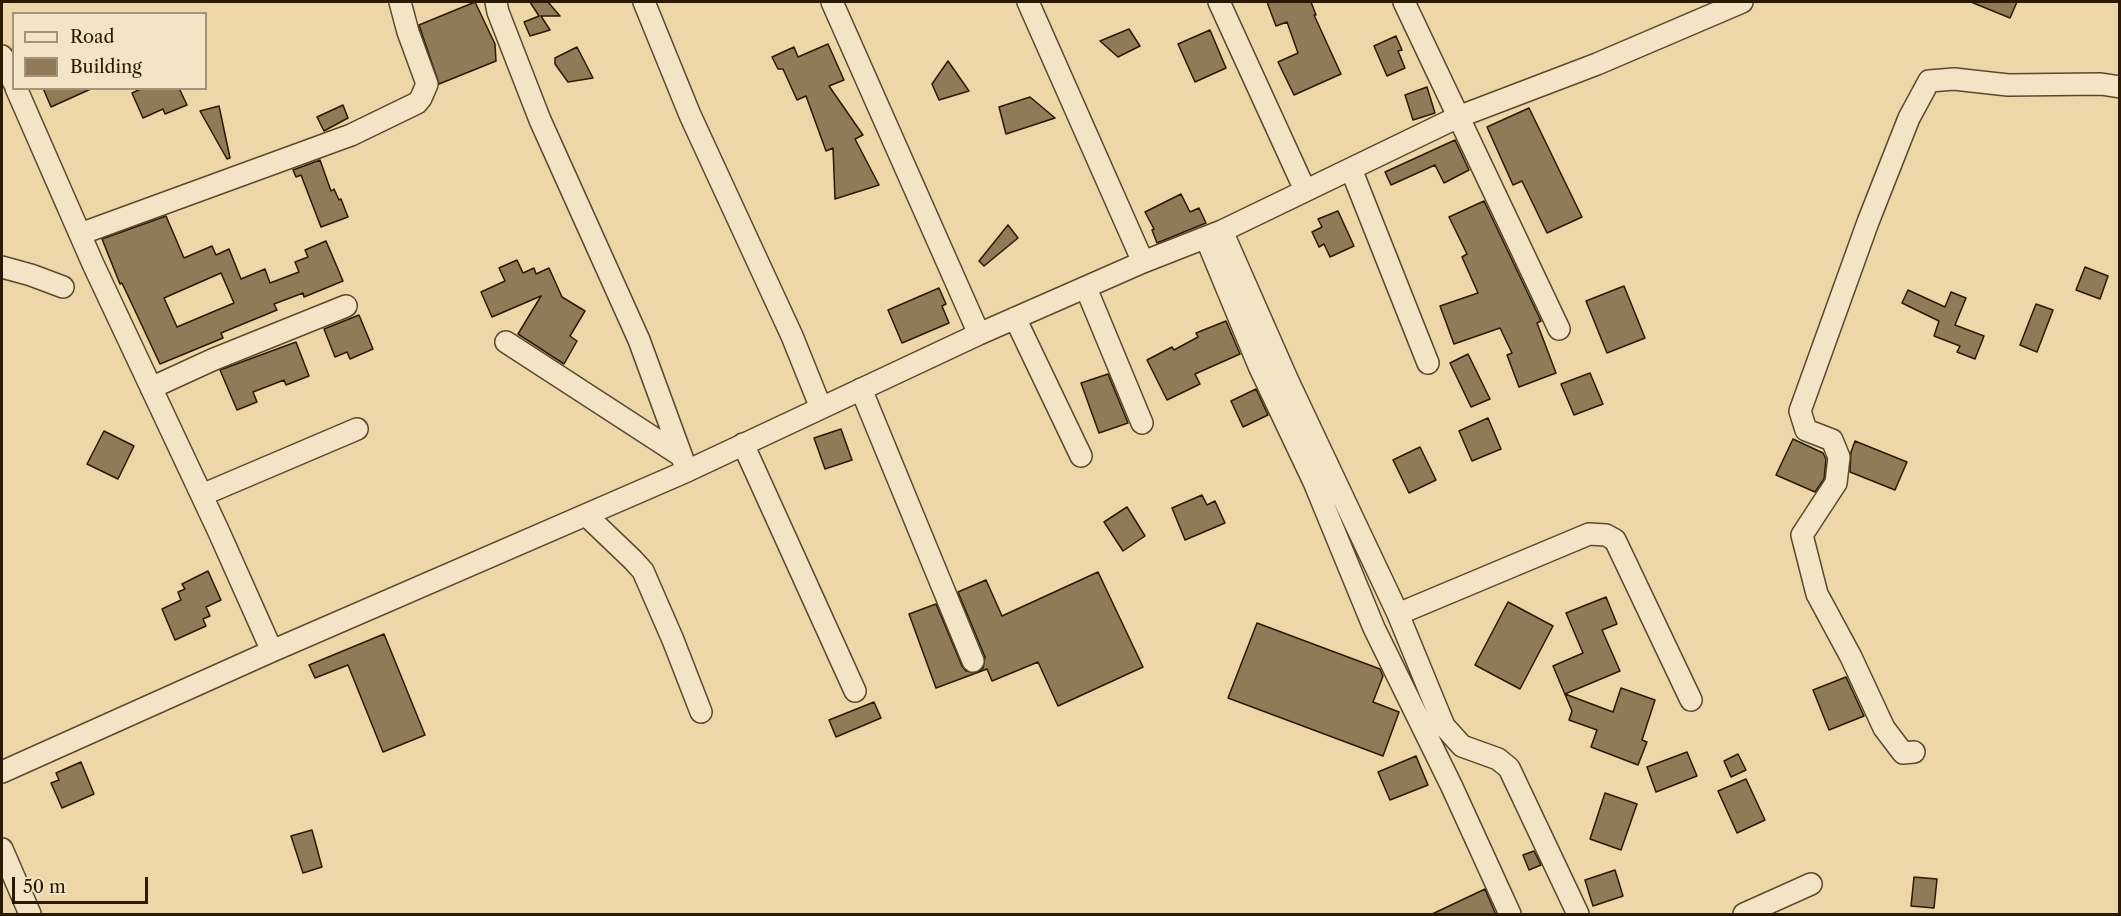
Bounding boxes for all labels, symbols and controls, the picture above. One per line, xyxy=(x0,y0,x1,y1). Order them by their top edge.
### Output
legend xyxy=(12,12,207,90)
text: Road xyxy=(70,26,115,48)
text: Building xyxy=(70,56,142,78)
scale bar xyxy=(15,865,152,903)
text: 50 m xyxy=(23,876,66,898)

